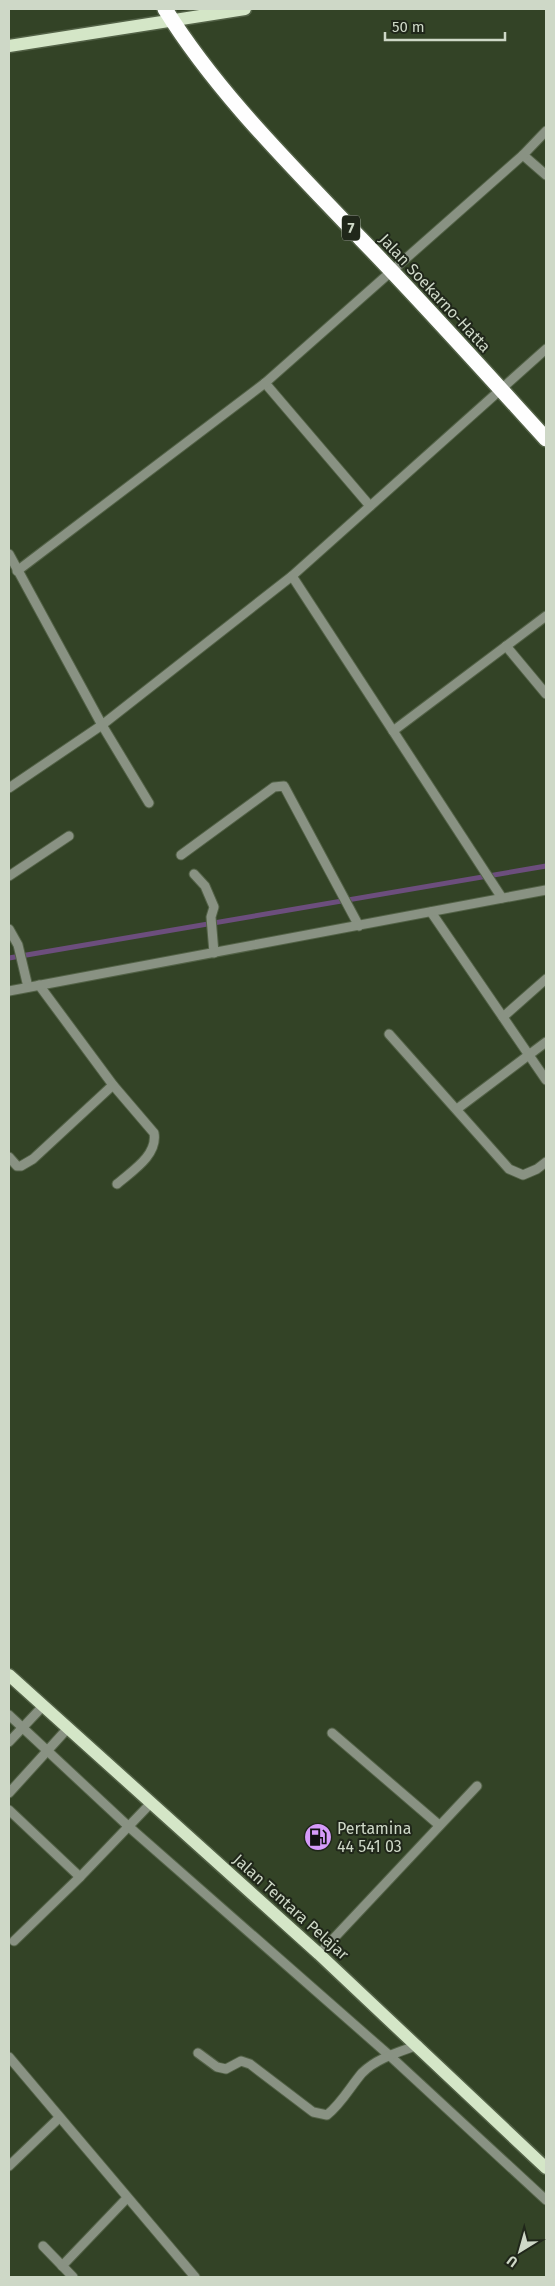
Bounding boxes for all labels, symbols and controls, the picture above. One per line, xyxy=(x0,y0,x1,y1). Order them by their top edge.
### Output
scale bar xyxy=(385,10,505,42)
text: 50 m xyxy=(392,18,425,36)
road number: 7 xyxy=(342,216,360,240)
street label: Jalan Soekarno-Hatta xyxy=(375,230,495,356)
place label: Pertamina 44 541 03 xyxy=(337,1819,411,1856)
fuel station icon: Pertamina 44 541 03 xyxy=(303,1822,333,1852)
street label: Jalan Tentara Pelajar xyxy=(229,1850,353,1964)
north arrow xyxy=(495,2226,545,2276)
text: U xyxy=(504,2251,521,2271)

